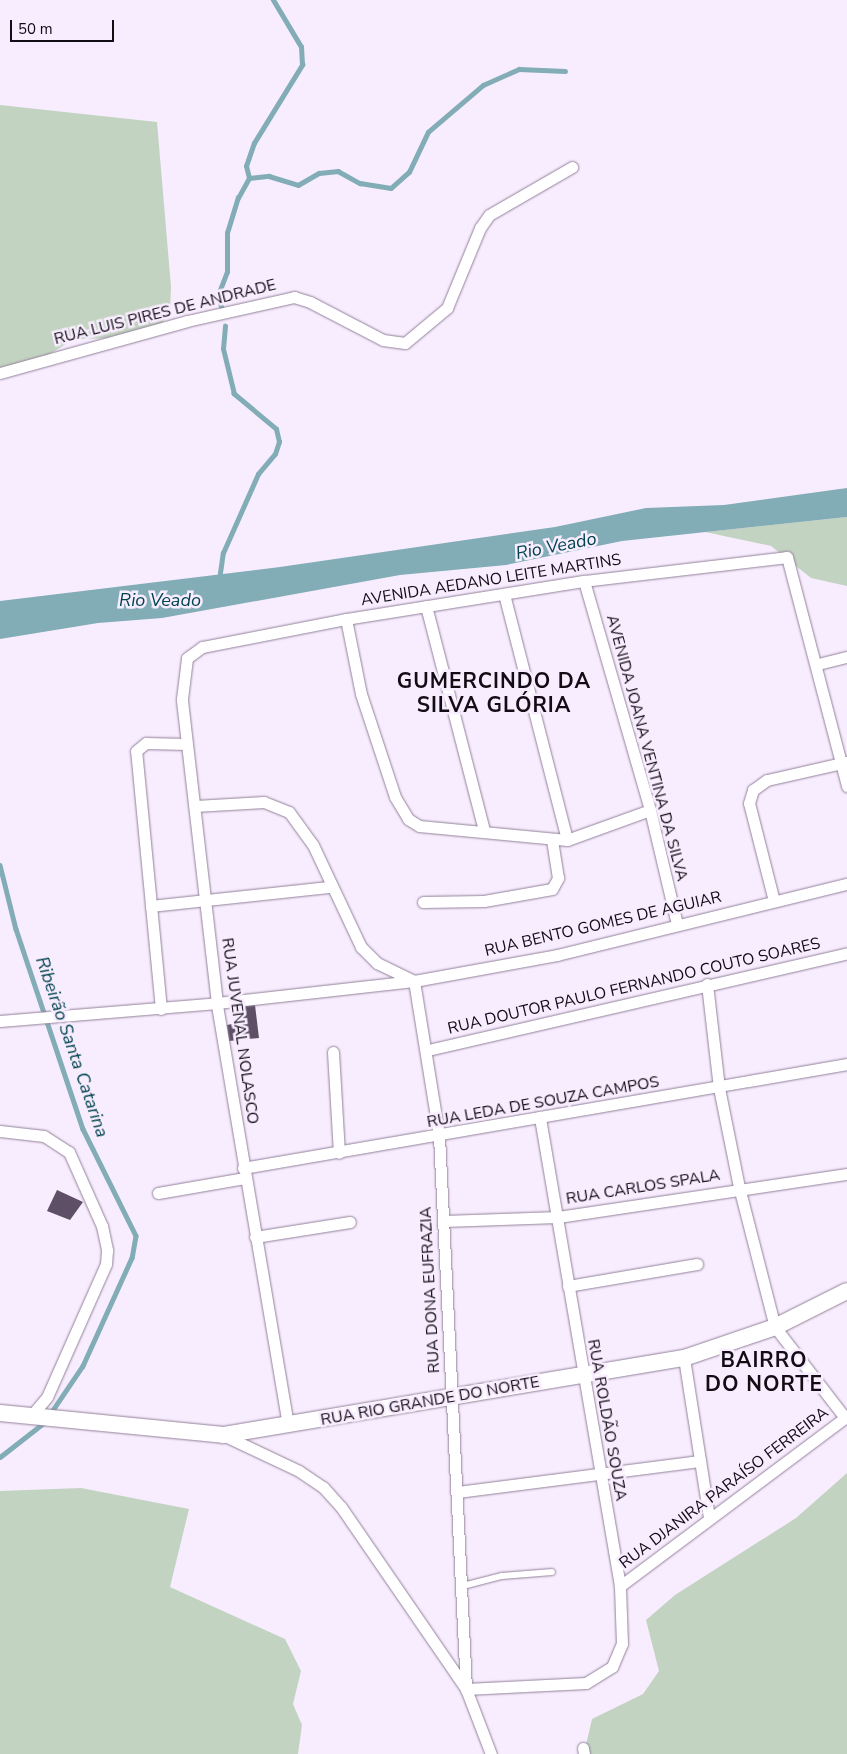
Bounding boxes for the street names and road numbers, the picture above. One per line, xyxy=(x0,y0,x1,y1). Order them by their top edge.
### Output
street label: RUA LUIS PIRES DE ANDRADE xyxy=(52,275,278,349)
street label: AVENIDA AEDANO LEITE MARTINS xyxy=(359,550,623,610)
street label: AVENIDA JOANA VENTINA DA SILVA xyxy=(602,613,692,883)
street label: RUA BENTO GOMES DE AGUIAR xyxy=(483,887,723,961)
street label: RUA DOUTOR PAULO FERNANDO COUTO SOARES xyxy=(446,934,822,1038)
street label: RUA JUVENAL NOLASCO xyxy=(217,937,263,1125)
street label: RUA LEDA DE SOUZA CAMPOS xyxy=(425,1072,661,1132)
street label: RUA CARLOS SPALA xyxy=(565,1165,721,1209)
street label: RUA DONA EUFRAZIA xyxy=(416,1206,444,1374)
street label: RUA ROLDÃO SOUZA xyxy=(583,1338,631,1502)
street label: RUA RIO GRANDE DO NORTE xyxy=(319,1372,541,1430)
street label: RUA DJANIRA PARAÍSO FERREIRA xyxy=(616,1403,832,1573)

